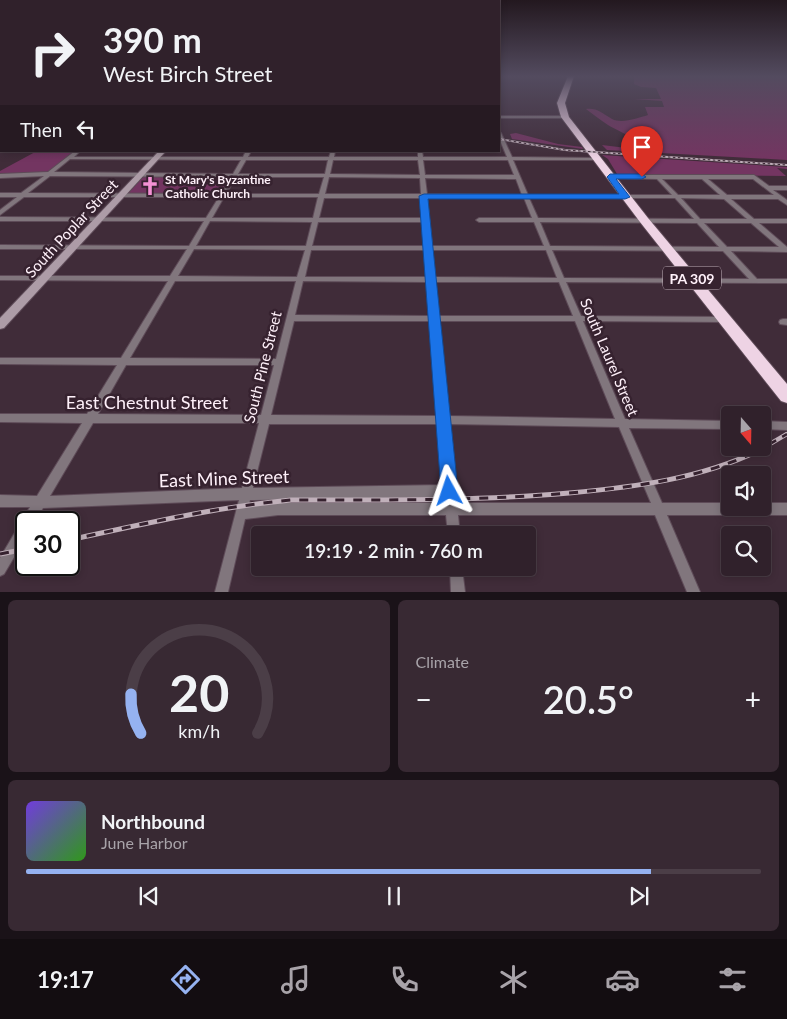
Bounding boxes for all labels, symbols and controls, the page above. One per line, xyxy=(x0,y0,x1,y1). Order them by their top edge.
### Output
text: 390 m xyxy=(103,18,202,60)
icon: right xyxy=(20,20,85,85)
text: West Birch Street xyxy=(103,60,272,87)
icon: left xyxy=(72,115,100,143)
text: Then xyxy=(20,118,62,141)
pin xyxy=(621,126,663,177)
icon: arrive xyxy=(628,133,656,161)
place label: St Mary's Byzantine Catholic Church xyxy=(165,172,271,201)
street label: South Poplar Street xyxy=(21,175,121,281)
church icon: St Mary's Byzantine Catholic Church xyxy=(139,175,161,197)
road number: PA 309 xyxy=(663,266,721,290)
street label: South Laurel Street xyxy=(577,295,643,419)
street label: South Pine Street xyxy=(239,309,285,425)
street label: East Chestnut Street xyxy=(66,391,229,413)
north arrow xyxy=(721,406,771,456)
map controls xyxy=(721,406,771,576)
position arrow xyxy=(422,464,474,516)
street label: East Mine Street xyxy=(158,465,290,491)
button: sound xyxy=(721,466,771,516)
speed limit sign: 30 xyxy=(15,511,80,576)
button: search xyxy=(721,526,771,576)
text: 19:19 · 2 min · 760 m xyxy=(304,539,483,562)
text: Climate xyxy=(416,652,469,671)
text: 20 xyxy=(169,661,229,723)
text: 20.5° xyxy=(543,676,634,722)
text: − xyxy=(416,682,432,716)
text: + xyxy=(745,682,761,716)
text: km/h xyxy=(178,720,220,742)
text: Northbound xyxy=(101,810,205,833)
text: June Harbor xyxy=(101,833,188,852)
icon: previous xyxy=(135,882,163,910)
icon: pause xyxy=(380,882,408,910)
icon: next xyxy=(625,882,653,910)
icon: directions xyxy=(168,962,203,997)
icon: music xyxy=(278,962,313,997)
icon: phone xyxy=(387,962,422,997)
icon: climate xyxy=(496,962,531,997)
icon: car xyxy=(605,962,640,997)
icon: filters xyxy=(715,962,750,997)
text: 19:17 xyxy=(37,966,94,993)

